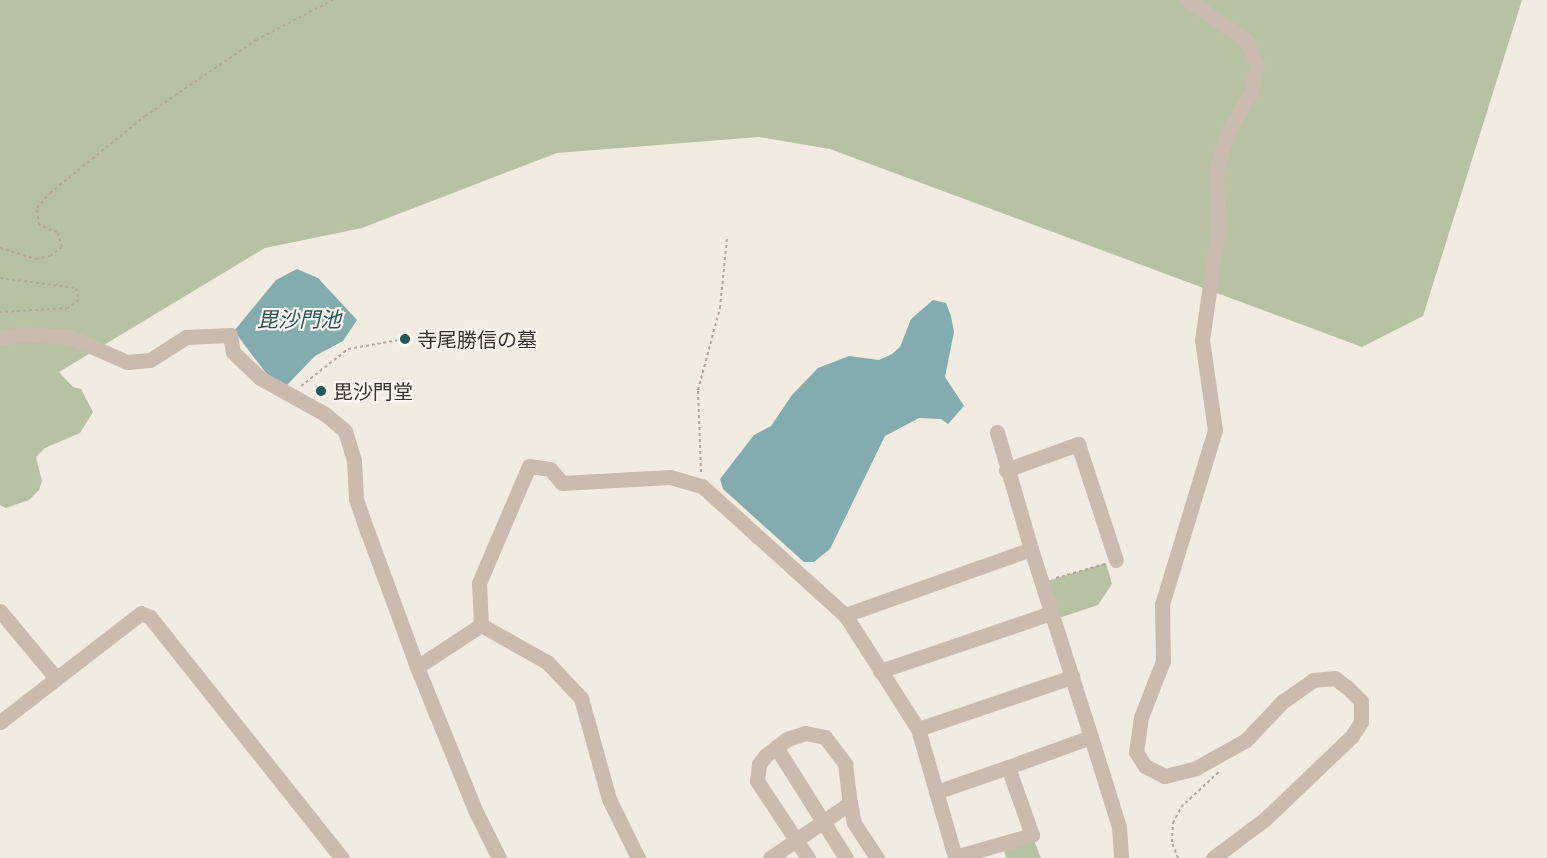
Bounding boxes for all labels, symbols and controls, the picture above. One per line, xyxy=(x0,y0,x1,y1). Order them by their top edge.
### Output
water label: 毘沙門池 xyxy=(257,306,341,332)
place label: 寺尾勝信の墓 xyxy=(417,327,537,351)
marker: 寺尾勝信の墓 xyxy=(398,332,412,346)
place label: 毘沙門堂 xyxy=(333,379,413,403)
marker: 毘沙門堂 xyxy=(314,384,328,398)

